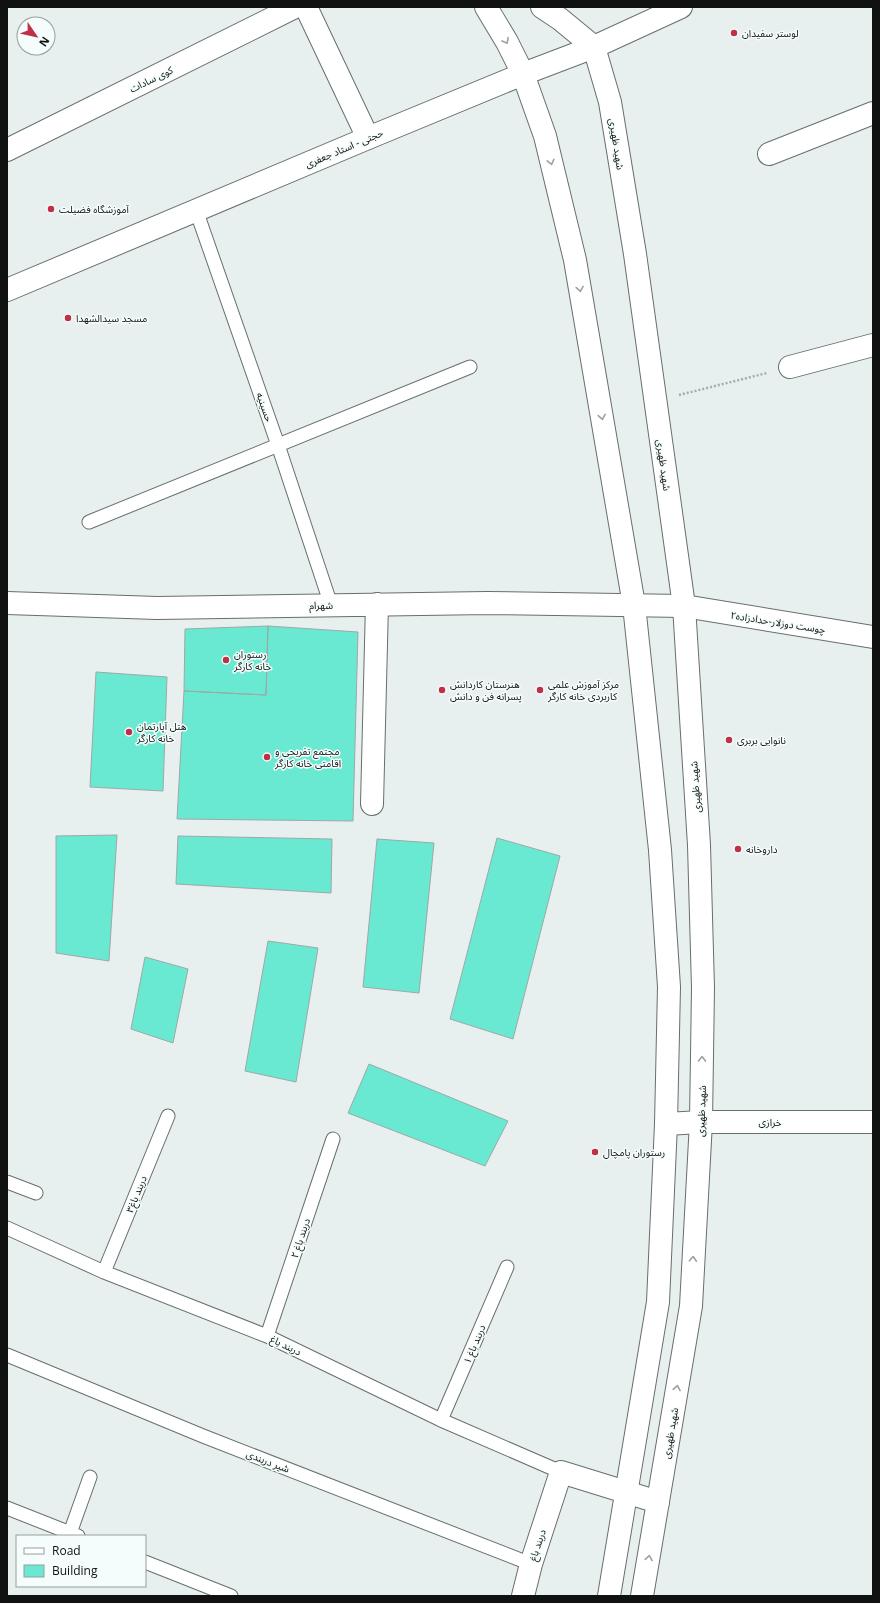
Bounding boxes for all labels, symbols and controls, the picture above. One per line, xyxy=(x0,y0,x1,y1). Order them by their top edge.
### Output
north arrow xyxy=(16,16,56,56)
place label: لوستر سفیدان xyxy=(742,26,799,40)
marker: لوستر سفیدان xyxy=(729,28,739,38)
text: N xyxy=(36,34,53,50)
one-way arrow xyxy=(501,36,508,44)
street label: کوی سادات xyxy=(127,62,176,96)
street label: شهید ظهیری xyxy=(606,117,628,171)
street label: حجتی - استاد جعفری xyxy=(303,125,385,171)
one-way arrow xyxy=(546,158,555,165)
place label: آموزشگاه فضیلت xyxy=(59,202,130,216)
marker: آموزشگاه فضیلت xyxy=(46,204,56,214)
one-way arrow xyxy=(575,285,584,292)
place label: مسجد سیدالشهدا xyxy=(76,311,147,325)
marker: مسجد سیدالشهدا xyxy=(63,313,73,323)
street label: حسینیه xyxy=(253,390,277,424)
one-way arrow xyxy=(597,414,606,420)
street label: شهید ظهیری xyxy=(653,438,675,492)
street label: شهرام xyxy=(309,598,333,614)
street label: چوست دوزلار-حدادزاده۲ xyxy=(729,608,827,636)
place label: رستوران خانه کارگر xyxy=(233,647,271,673)
marker: رستوران خانه کارگر xyxy=(221,655,231,665)
place label: هنرستان کاردانش پسرانه فن و دانش xyxy=(450,677,522,703)
place label: مرکز آموزش علمی کاربردی خانه کارگر xyxy=(547,677,619,703)
marker: هنرستان کاردانش پسرانه فن و دانش xyxy=(437,685,447,695)
marker: مرکز آموزش علمی کاربردی خانه کارگر xyxy=(535,685,545,695)
place label: هتل آپارتمان خانه کارگر xyxy=(136,719,187,745)
marker: هتل آپارتمان خانه کارگر xyxy=(124,727,134,737)
place label: نانوایی بربری xyxy=(737,733,786,747)
marker: نانوایی بربری xyxy=(724,735,734,745)
place label: مجتمع تفریحی و اقامتی خانه کارگر xyxy=(274,744,341,770)
marker: مجتمع تفریحی و اقامتی خانه کارگر xyxy=(262,752,272,762)
street label: شهید ظهیری xyxy=(686,761,704,813)
place label: داروخانه xyxy=(746,842,778,856)
marker: داروخانه xyxy=(733,844,743,854)
one-way arrow xyxy=(698,1056,706,1062)
street label: شهید ظهیری xyxy=(693,1085,709,1137)
street label: خرازی xyxy=(758,1115,782,1129)
place label: رستوران پامچال xyxy=(603,1145,666,1159)
marker: رستوران پامچال xyxy=(590,1147,600,1157)
street label: دربند باغ۳ xyxy=(122,1173,151,1215)
street label: دربند باغ ۲ xyxy=(287,1216,314,1260)
one-way arrow xyxy=(689,1256,698,1262)
street label: دربند باغ ۱ xyxy=(460,1322,489,1366)
street label: دربند باغ xyxy=(268,1332,304,1359)
one-way arrow xyxy=(672,1385,681,1391)
street label: شهید ظهیری xyxy=(659,1406,681,1460)
street label: شیر دربندی xyxy=(244,1446,292,1476)
street label: دربند باغ xyxy=(525,1527,550,1563)
legend xyxy=(16,1535,146,1587)
text: Road xyxy=(52,1542,81,1559)
one-way arrow xyxy=(644,1554,653,1561)
text: Building xyxy=(52,1562,98,1579)

